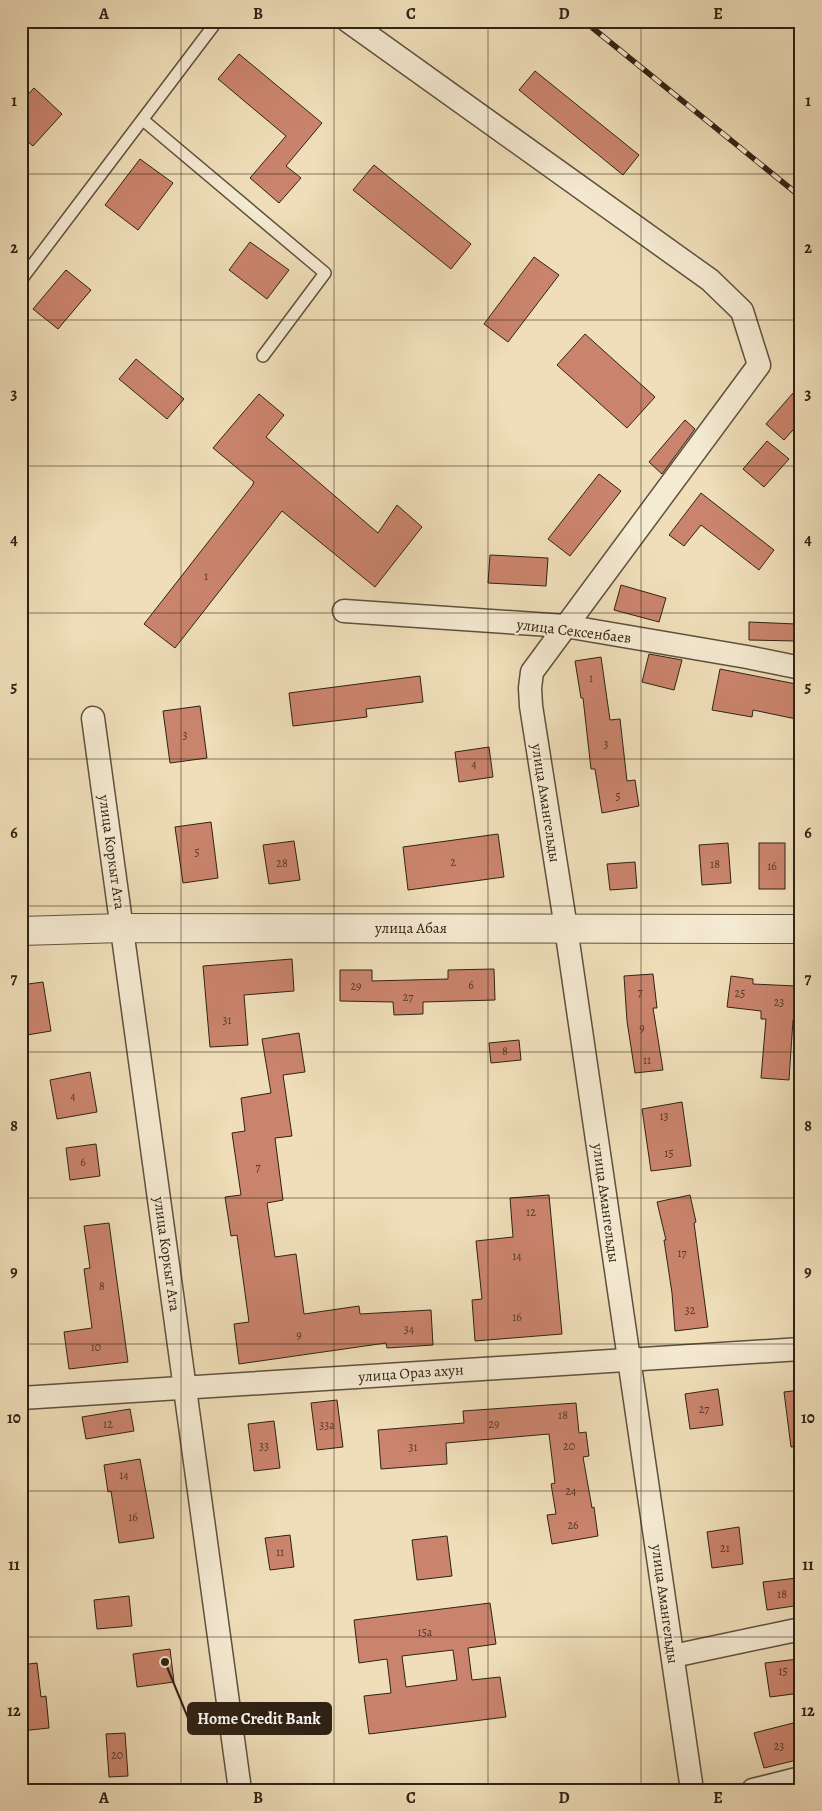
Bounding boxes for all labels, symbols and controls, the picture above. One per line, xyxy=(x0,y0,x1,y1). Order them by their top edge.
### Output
text: A xyxy=(98,3,110,25)
text: B xyxy=(253,3,263,25)
text: C xyxy=(406,3,416,25)
text: D xyxy=(558,3,570,25)
text: E xyxy=(713,3,723,25)
text: 1 xyxy=(11,90,17,112)
text: 1 xyxy=(805,90,811,112)
text: 2 xyxy=(10,237,18,259)
text: 2 xyxy=(804,237,812,259)
text: 3 xyxy=(11,383,18,405)
text: 3 xyxy=(805,383,812,405)
text: 4 xyxy=(10,529,18,551)
text: 4 xyxy=(804,529,812,551)
house number: 1 xyxy=(204,568,208,584)
street label: улица Сексенбаев xyxy=(515,614,632,648)
house number: 1 xyxy=(589,670,593,686)
text: 5 xyxy=(11,676,18,698)
text: 5 xyxy=(805,676,812,698)
house number: 3 xyxy=(183,727,188,743)
house number: 3 xyxy=(604,736,609,752)
street label: улица Амангельды xyxy=(527,741,565,864)
house number: 4 xyxy=(471,756,477,772)
house number: 5 xyxy=(615,788,621,804)
street label: улица Коркыт Ата xyxy=(94,792,130,911)
text: 6 xyxy=(10,822,18,844)
text: 6 xyxy=(804,822,812,844)
house number: 5 xyxy=(194,844,200,860)
house number: 2 xyxy=(450,854,456,870)
house number: 28 xyxy=(276,855,288,871)
house number: 18 xyxy=(710,856,720,872)
house number: 16 xyxy=(767,858,777,874)
street label: улица Абая xyxy=(374,918,447,938)
text: 7 xyxy=(11,968,18,990)
text: 7 xyxy=(805,968,812,990)
house number: 6 xyxy=(468,977,474,993)
house number: 29 xyxy=(350,978,362,994)
house number: 7 xyxy=(637,984,643,1000)
house number: 25 xyxy=(735,985,745,1001)
house number: 27 xyxy=(403,989,414,1005)
house number: 23 xyxy=(774,994,784,1010)
house number: 31 xyxy=(222,1012,232,1028)
house number: 9 xyxy=(639,1020,645,1036)
house number: 8 xyxy=(502,1043,508,1059)
house number: 11 xyxy=(643,1052,651,1068)
house number: 4 xyxy=(70,1088,76,1104)
house number: 13 xyxy=(659,1108,669,1124)
text: 8 xyxy=(10,1115,18,1137)
text: 8 xyxy=(804,1115,812,1137)
street label: улица Амангельды xyxy=(588,1141,624,1264)
house number: 15 xyxy=(664,1145,674,1161)
house number: 6 xyxy=(80,1154,86,1170)
house number: 7 xyxy=(255,1159,261,1175)
street label: улица Коркыт Ата xyxy=(149,1194,185,1313)
house number: 12 xyxy=(526,1204,536,1220)
house number: 17 xyxy=(677,1245,688,1261)
house number: 14 xyxy=(512,1248,522,1264)
text: 9 xyxy=(10,1261,18,1283)
text: 9 xyxy=(804,1261,812,1283)
house number: 8 xyxy=(99,1278,105,1294)
house number: 32 xyxy=(685,1302,696,1318)
house number: 16 xyxy=(512,1309,522,1325)
house number: 34 xyxy=(404,1321,415,1337)
house number: 9 xyxy=(296,1327,302,1343)
house number: 10 xyxy=(91,1339,101,1355)
street label: улица Ораз ахун xyxy=(357,1359,465,1387)
house number: 27 xyxy=(699,1401,710,1417)
text: 10 xyxy=(7,1407,21,1429)
house number: 18 xyxy=(558,1407,568,1423)
text: 10 xyxy=(801,1407,815,1429)
house number: 12 xyxy=(103,1416,113,1432)
house number: 29 xyxy=(488,1416,500,1432)
house number: 33а xyxy=(319,1417,335,1433)
house number: 33 xyxy=(259,1438,269,1454)
house number: 20 xyxy=(563,1438,575,1454)
house number: 31 xyxy=(408,1439,418,1455)
house number: 14 xyxy=(119,1467,129,1483)
house number: 24 xyxy=(565,1483,577,1499)
house number: 16 xyxy=(128,1509,138,1525)
house number: 26 xyxy=(567,1517,579,1533)
house number: 21 xyxy=(720,1540,730,1556)
street label: улица Амангельды xyxy=(647,1542,683,1665)
house number: 11 xyxy=(276,1544,284,1560)
text: 11 xyxy=(8,1554,20,1576)
text: 11 xyxy=(802,1554,814,1576)
house number: 18 xyxy=(777,1586,787,1602)
house number: 15а xyxy=(418,1624,433,1640)
house number: 15 xyxy=(778,1663,788,1679)
text: 12 xyxy=(7,1700,21,1722)
text: 12 xyxy=(801,1700,815,1722)
callout: Home Credit Bank xyxy=(188,1703,331,1734)
text: Home Credit Bank xyxy=(197,1708,321,1730)
house number: 23 xyxy=(774,1738,784,1754)
house number: 20 xyxy=(111,1747,123,1763)
text: A xyxy=(98,1787,110,1809)
text: B xyxy=(253,1787,263,1809)
text: C xyxy=(406,1787,416,1809)
text: D xyxy=(558,1787,570,1809)
text: E xyxy=(713,1787,723,1809)

